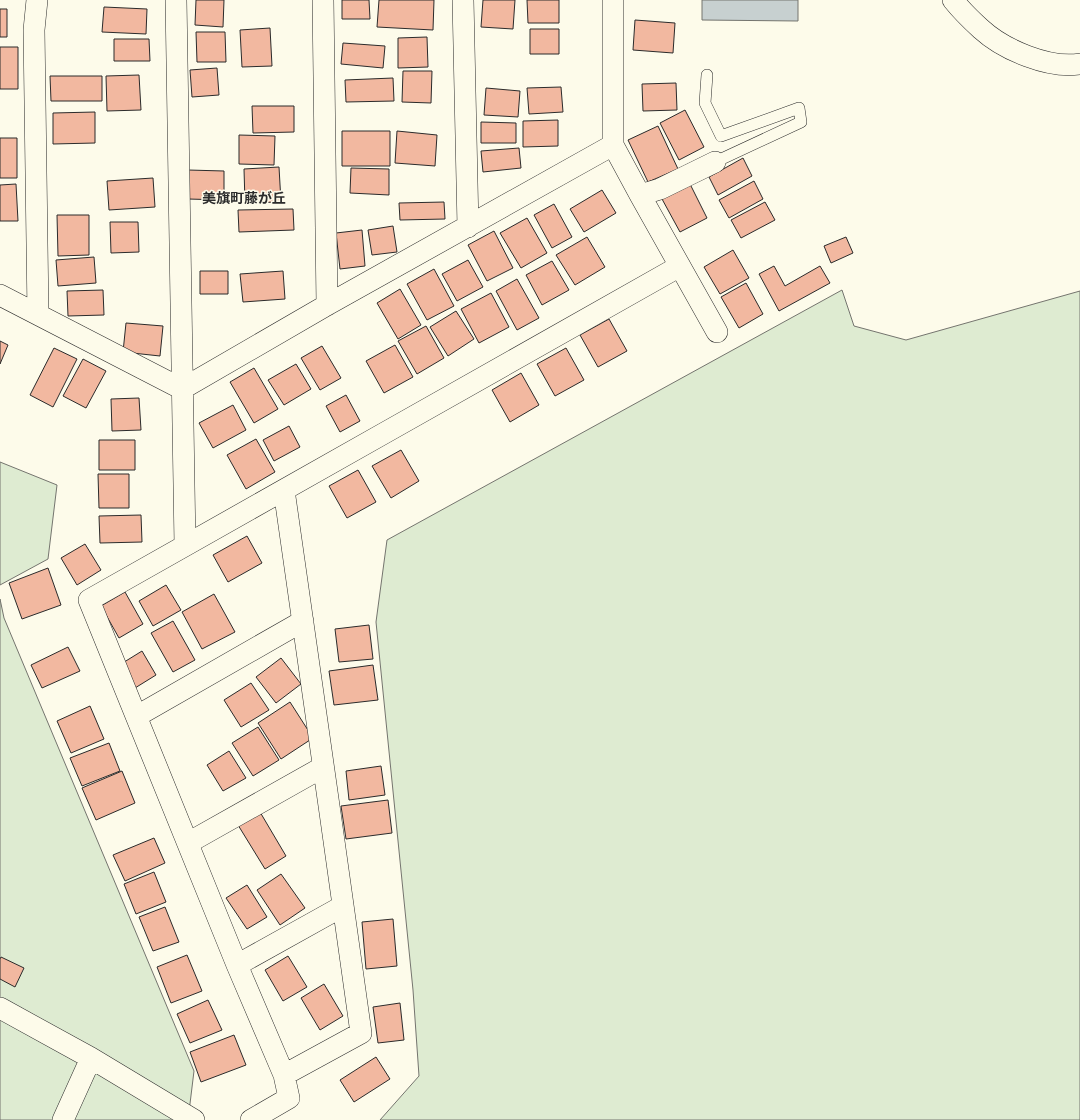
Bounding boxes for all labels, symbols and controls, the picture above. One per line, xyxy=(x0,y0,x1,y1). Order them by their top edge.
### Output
district label: 美旗町藤が丘 xyxy=(202,189,286,206)

